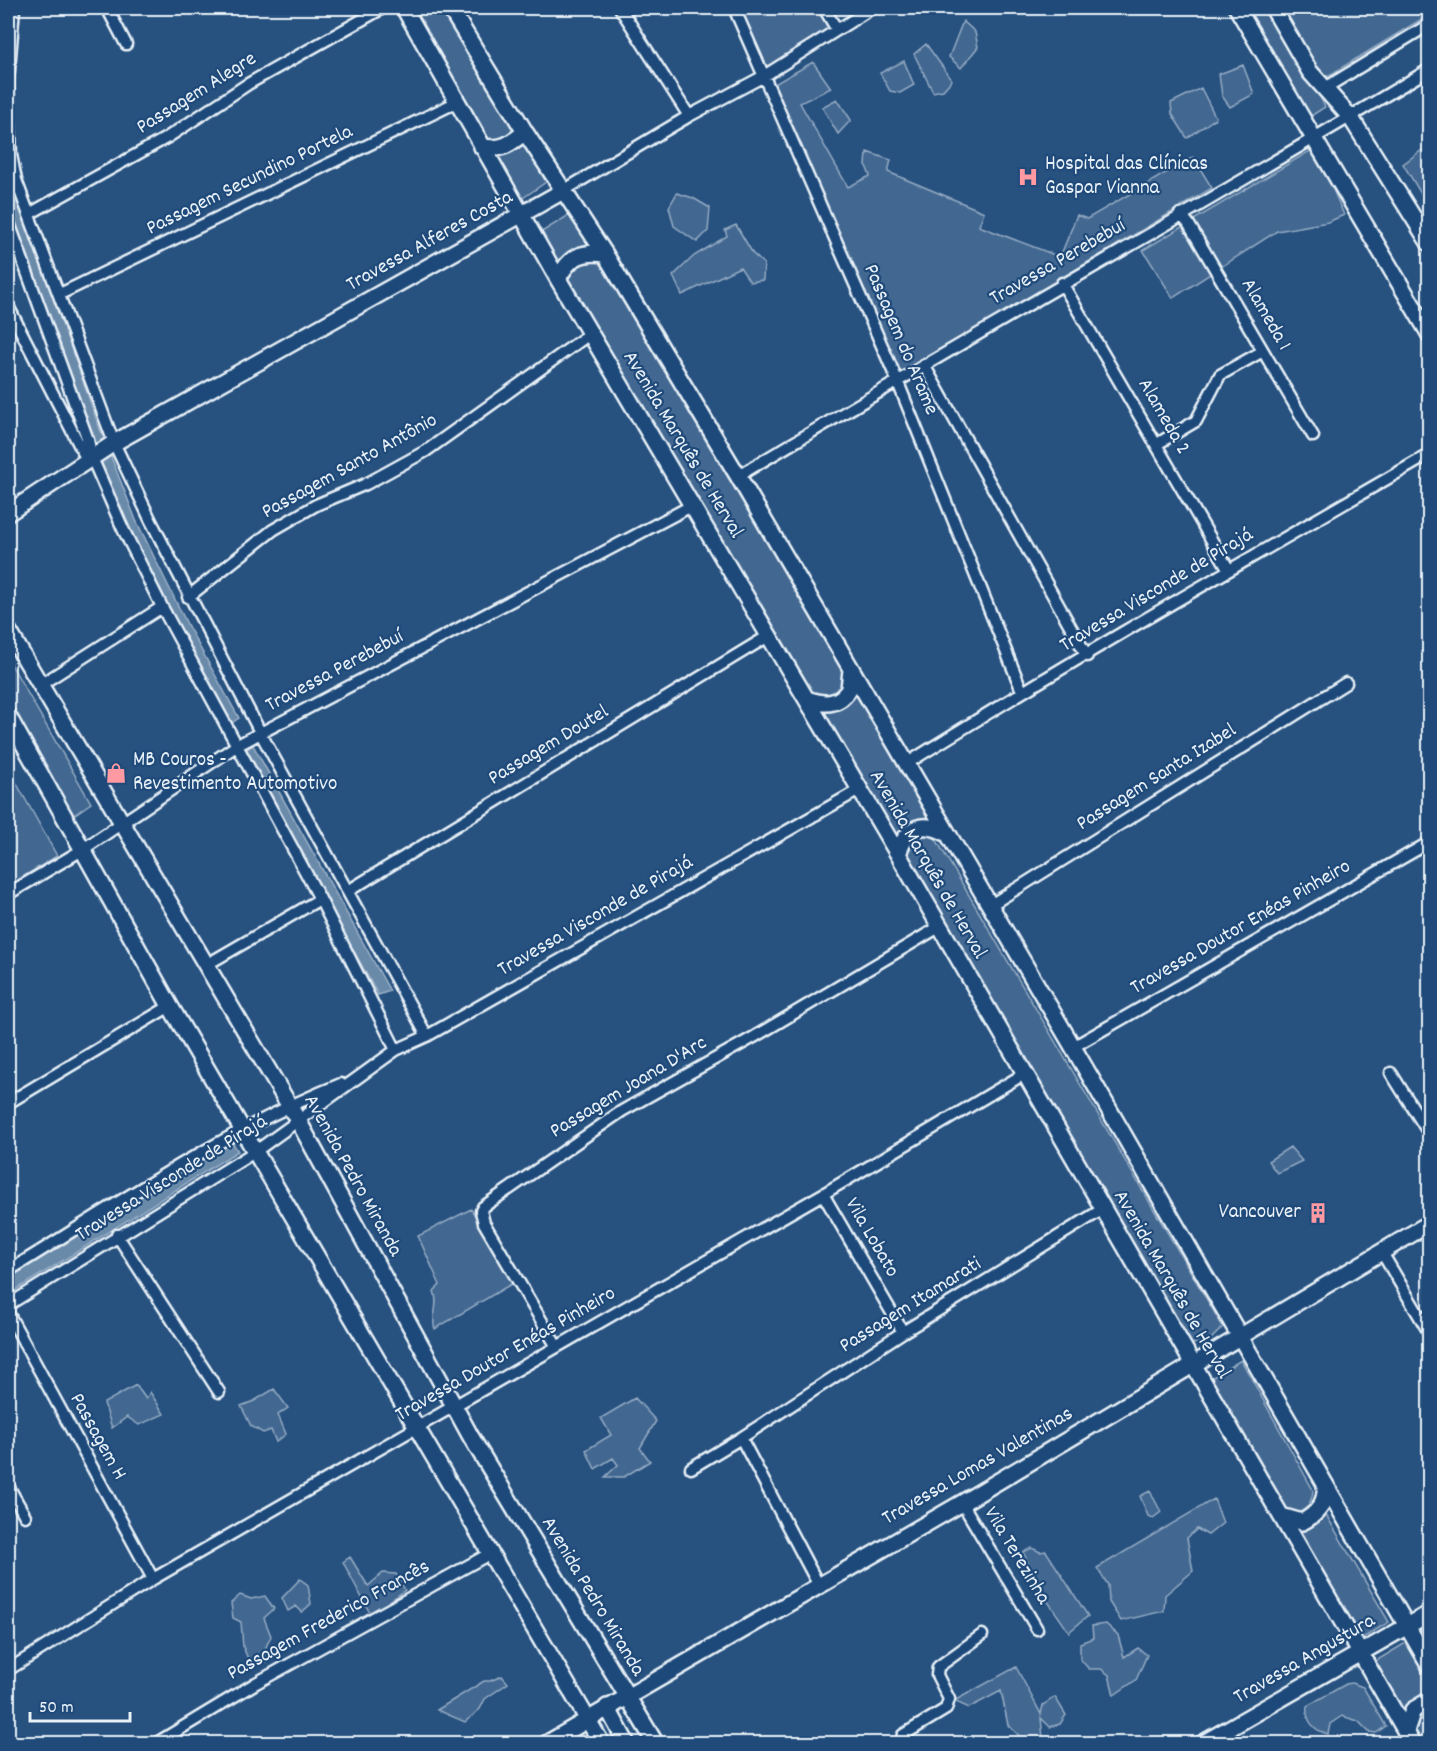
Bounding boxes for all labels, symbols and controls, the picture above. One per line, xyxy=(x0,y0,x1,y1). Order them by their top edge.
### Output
street label: Passagem Alegre xyxy=(131,45,263,143)
street label: Passagem Secundino Portela xyxy=(142,117,359,244)
place label: Hospital das Clínicas Gaspar Vianna xyxy=(1045,150,1208,204)
hospital icon: Hospital das Clínicas Gaspar Vianna xyxy=(1016,165,1040,189)
street label: Travessa Alferes Costa xyxy=(341,183,520,300)
street label: Travessa Perebebuí xyxy=(984,211,1133,314)
street label: Passagem do Arame xyxy=(855,260,945,420)
street label: Alameda 1 xyxy=(1232,273,1298,357)
street label: Avenida Marquês de Herval xyxy=(614,346,750,544)
street label: Alameda 2 xyxy=(1129,373,1197,461)
street label: Passagem Santo Antônio xyxy=(257,406,443,528)
street label: Travessa Visconde de Pirajá xyxy=(1054,521,1260,661)
street label: Travessa Perebebuí xyxy=(261,622,411,721)
street label: Passagem Doutel xyxy=(483,698,615,794)
street label: Passagem Santa Izabel xyxy=(1071,717,1243,839)
place label: MB Couros - Revestimento Automotivo xyxy=(133,746,337,800)
shop icon: MB Couros - Revestimento Automotivo xyxy=(104,761,128,785)
street label: Avenida Marquês de Herval xyxy=(861,765,993,965)
street label: Travessa Visconde de Pirajá xyxy=(493,848,700,985)
street label: Travessa Doutor Enéas Pinheiro xyxy=(1125,853,1357,1003)
street label: Passagem Joana D'Arc xyxy=(545,1029,713,1147)
street label: Avenida Pedro Miranda xyxy=(295,1089,410,1264)
street label: Travessa Visconde de Pirajá xyxy=(70,1107,274,1250)
street label: Avenida Marquês de Herval xyxy=(1105,1185,1237,1385)
street label: Vila Lobato xyxy=(836,1193,906,1283)
place label: Vancouver xyxy=(1219,1198,1301,1228)
building icon: Vancouver xyxy=(1306,1201,1330,1225)
street label: Passagem Itamarati xyxy=(834,1250,988,1362)
street label: Travessa Doutor Enéas Pinheiro xyxy=(390,1280,622,1430)
street label: Passagem H xyxy=(61,1388,133,1486)
street label: Travessa Lomas Valentinas xyxy=(877,1400,1079,1534)
street label: Vila Terezinha xyxy=(975,1501,1058,1612)
street label: Avenida Pedro Miranda xyxy=(532,1512,652,1683)
street label: Passagem Frederico Francês xyxy=(222,1553,436,1689)
street label: Travessa Angustura xyxy=(1229,1607,1382,1713)
scale bar xyxy=(30,1685,130,1723)
text: 50 m xyxy=(39,1696,74,1721)

